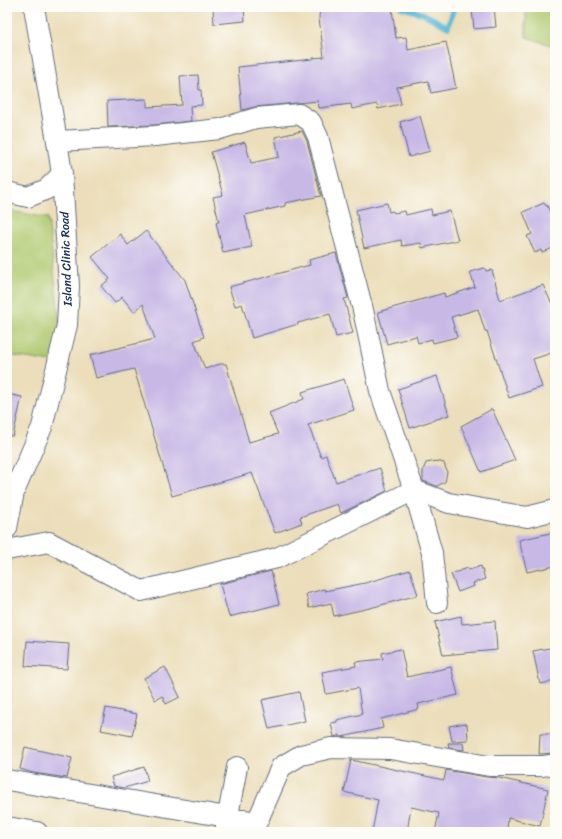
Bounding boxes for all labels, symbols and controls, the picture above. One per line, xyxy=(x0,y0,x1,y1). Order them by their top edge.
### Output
street label: Island Clinic Road xyxy=(53,211,79,308)

